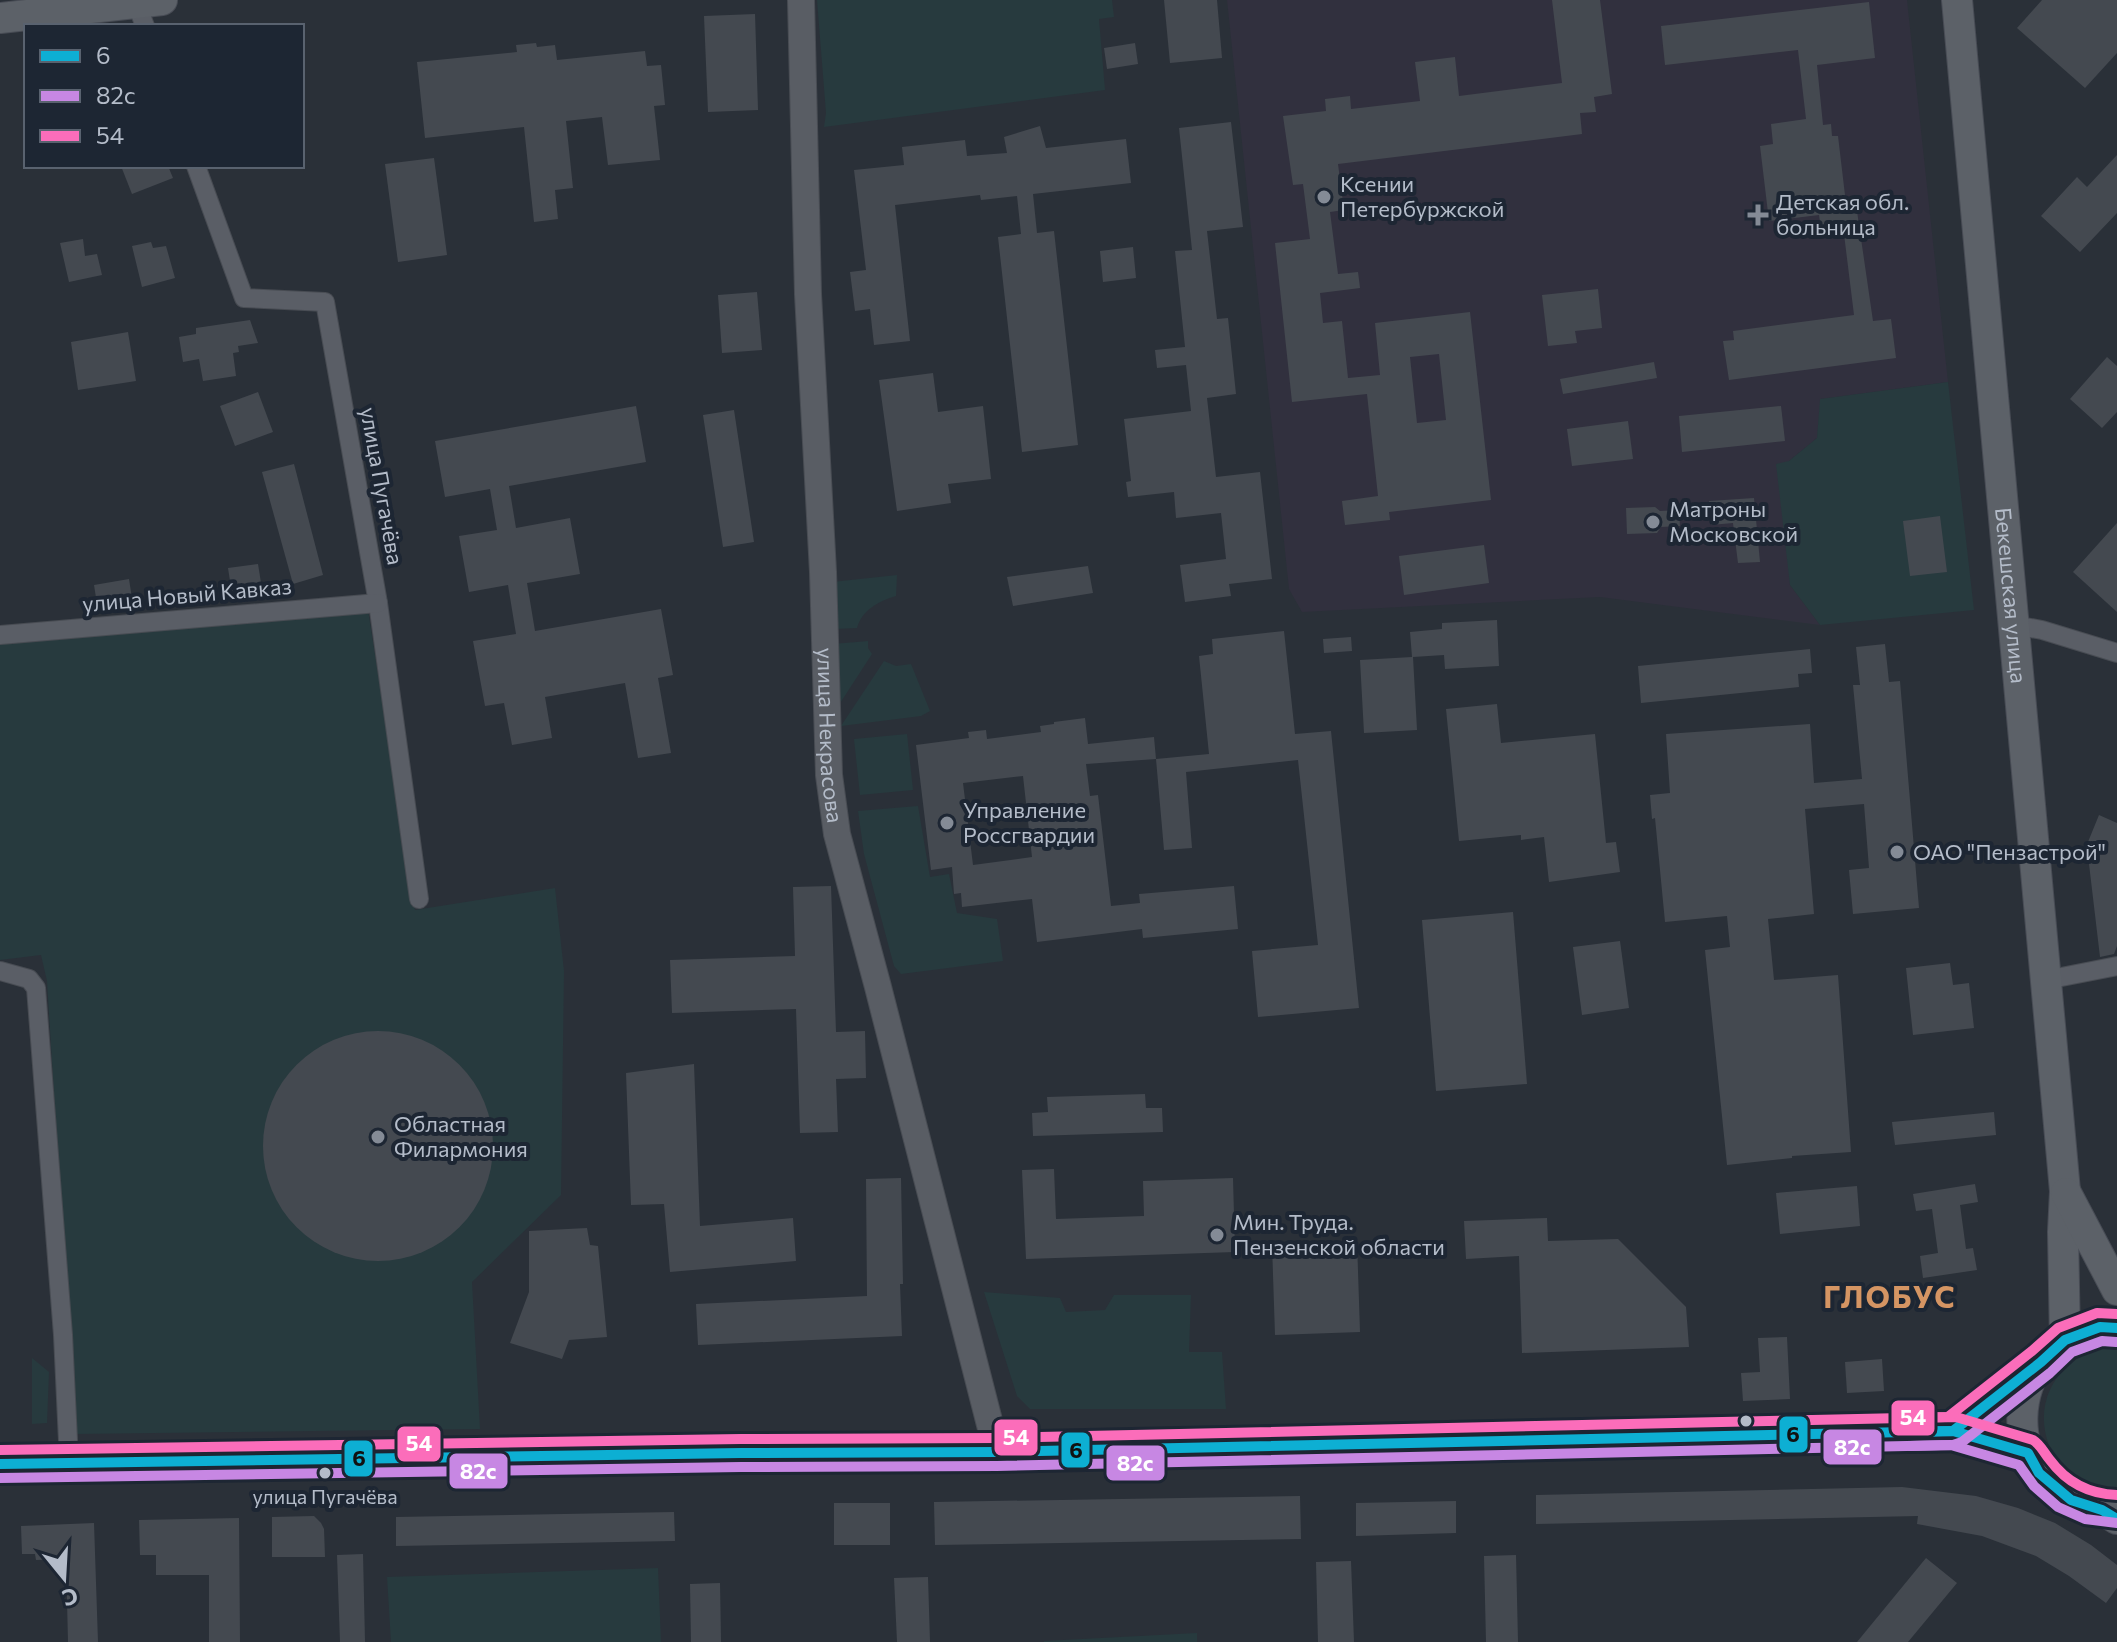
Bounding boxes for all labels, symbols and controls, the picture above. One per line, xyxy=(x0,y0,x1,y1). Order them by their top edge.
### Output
legend xyxy=(24,24,304,168)
text: 6 xyxy=(96,40,111,69)
text: 82с xyxy=(96,80,136,109)
text: 54 xyxy=(96,120,124,149)
place label: Ксении Петербуржской xyxy=(1340,170,1504,222)
marker: Ксении Петербуржской xyxy=(1315,188,1333,206)
place label: Детская обл. больница xyxy=(1776,188,1909,240)
marker: Детская обл. больница xyxy=(1747,204,1769,226)
street label: улица Пугачёва xyxy=(355,405,410,567)
place label: Матроны Московской xyxy=(1669,495,1798,547)
street label: Бекешская улица xyxy=(1990,506,2033,685)
marker: Матроны Московской xyxy=(1644,513,1662,531)
street label: улица Новый Кавказ xyxy=(81,572,293,617)
street label: улица Некрасова xyxy=(812,647,849,825)
place label: Управление Россгвардии xyxy=(963,796,1095,848)
marker: Управление Россгвардии xyxy=(938,814,956,832)
place label: ОАО "Пензастрой" xyxy=(1913,838,2106,865)
marker: ОАО "Пензастрой" xyxy=(1888,843,1906,861)
place label: Областная Филармония xyxy=(394,1110,528,1162)
marker: Областная Филармония xyxy=(369,1128,387,1146)
place label: Мин. Труда. Пензенской области xyxy=(1233,1208,1445,1260)
marker: Мин. Труда. Пензенской области xyxy=(1208,1226,1226,1244)
district label: ГЛОБУС xyxy=(1823,1277,1957,1314)
line badge: 54 xyxy=(1890,1399,1936,1437)
text: 54 xyxy=(1900,1403,1926,1430)
unlabelled marker xyxy=(1738,1413,1754,1429)
line badge: 6 xyxy=(1778,1415,1809,1454)
line badge: 54 xyxy=(993,1418,1039,1457)
text: 6 xyxy=(1786,1420,1800,1447)
text: 54 xyxy=(1003,1423,1029,1450)
line badge: 54 xyxy=(396,1425,442,1463)
line badge: 82с xyxy=(1822,1428,1883,1466)
text: 54 xyxy=(406,1429,432,1456)
line badge: 6 xyxy=(1060,1431,1091,1469)
text: 82с xyxy=(1834,1433,1870,1460)
text: 6 xyxy=(1069,1436,1083,1463)
line badge: 6 xyxy=(343,1439,374,1478)
text: 6 xyxy=(352,1444,366,1471)
line badge: 82с xyxy=(1105,1444,1166,1482)
text: 82с xyxy=(1117,1449,1153,1476)
line badge: 82с xyxy=(448,1452,509,1490)
text: 82с xyxy=(460,1457,496,1484)
marker: улица Пугачёва xyxy=(317,1465,333,1481)
place label: улица Пугачёва xyxy=(252,1484,398,1508)
north arrow xyxy=(24,1538,104,1618)
text: С xyxy=(59,1582,82,1613)

